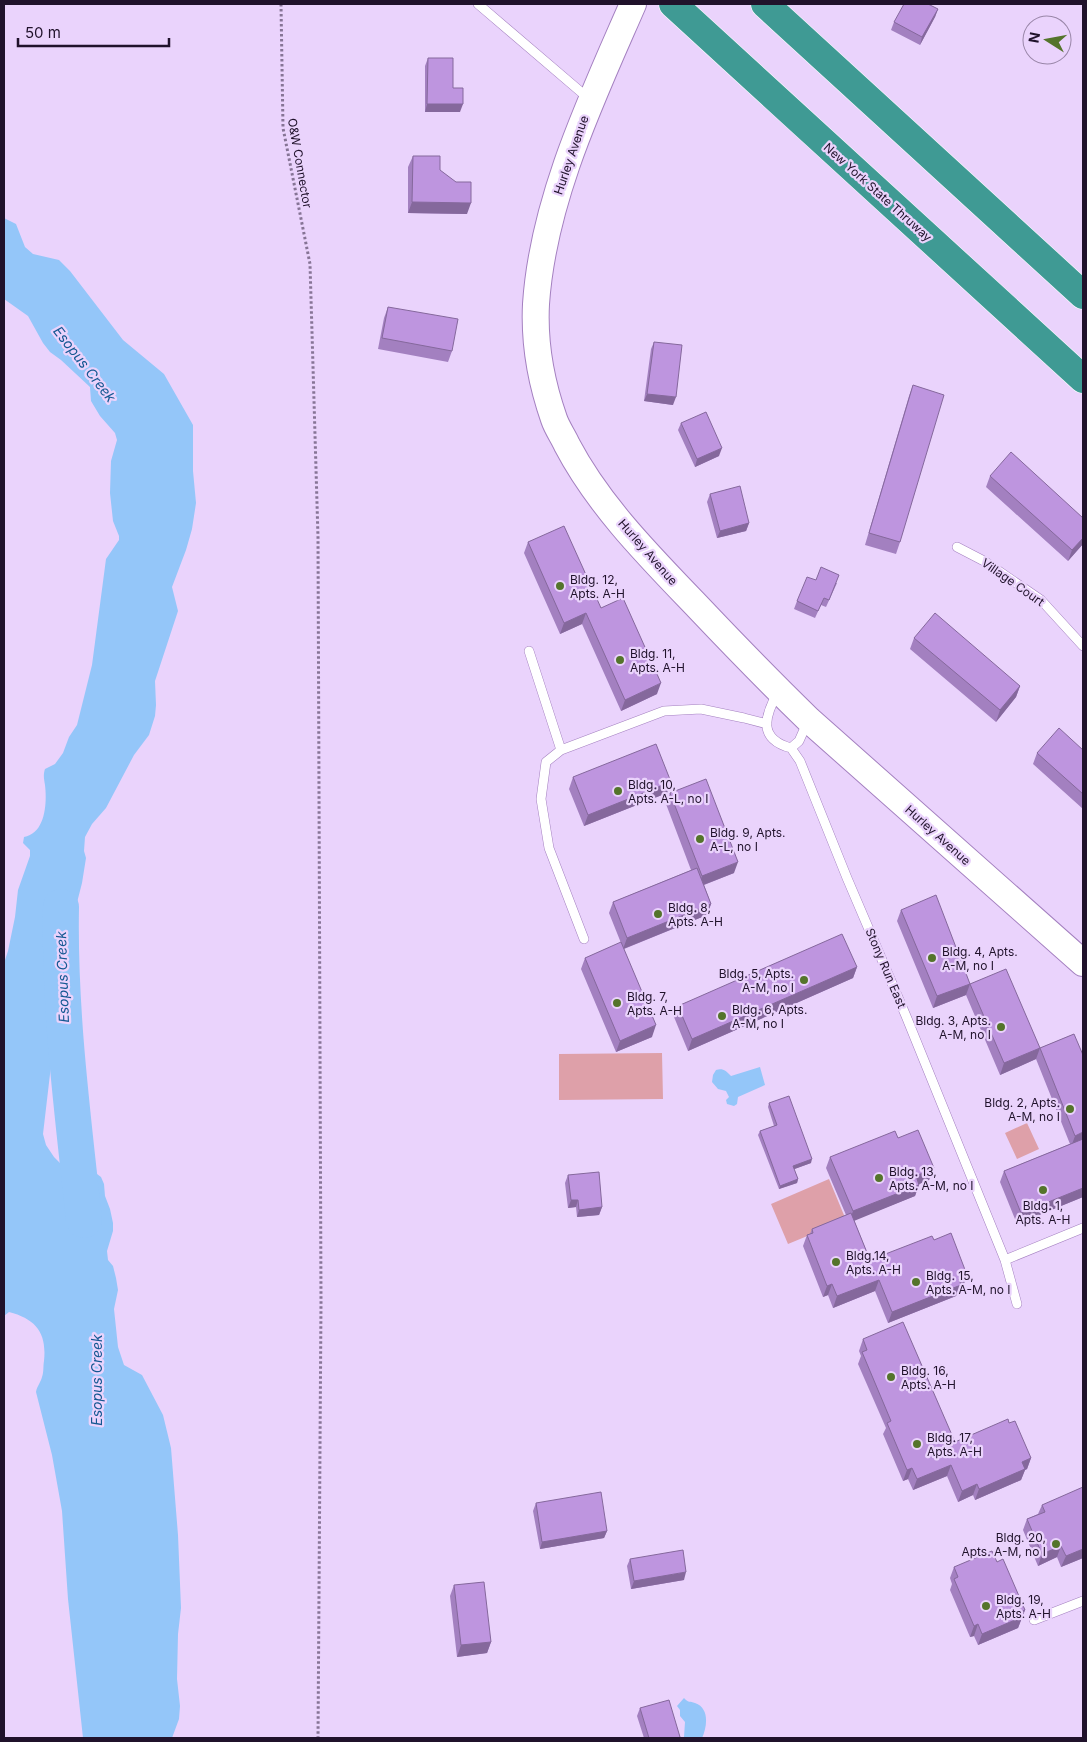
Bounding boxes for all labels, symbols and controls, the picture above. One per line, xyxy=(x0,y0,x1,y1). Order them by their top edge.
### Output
scale bar xyxy=(18,15,169,47)
north arrow xyxy=(1022,15,1072,65)
text: 50 m xyxy=(25,23,61,42)
text: N xyxy=(1024,31,1043,44)
street label: Hurley Avenue xyxy=(550,113,592,197)
street label: O&W Connector xyxy=(285,117,315,210)
street label: New York State Thruway xyxy=(821,139,935,245)
water label: Esopus Creek xyxy=(50,323,120,406)
street label: Hurley Avenue xyxy=(615,516,681,588)
street label: Village Court xyxy=(979,555,1047,609)
place label: Bldg. 12, Apts. A-H xyxy=(570,572,625,601)
marker: Bldg. 12, Apts. A-H xyxy=(554,580,566,592)
place label: Bldg. 11, Apts. A-H xyxy=(630,646,685,675)
marker: Bldg. 11, Apts. A-H xyxy=(614,654,626,666)
place label: Bldg. 10, Apts. A-L, no I xyxy=(628,777,709,806)
marker: Bldg. 10, Apts. A-L, no I xyxy=(612,785,624,797)
street label: Hurley Avenue xyxy=(902,802,974,868)
place label: Bldg. 9, Apts. A-L, no I xyxy=(710,825,786,854)
marker: Bldg. 9, Apts. A-L, no I xyxy=(694,833,706,845)
place label: Bldg. 8, Apts. A-H xyxy=(668,900,723,929)
marker: Bldg. 8, Apts. A-H xyxy=(652,908,664,920)
street label: Stony Run East xyxy=(862,926,910,1010)
water label: Esopus Creek xyxy=(52,931,72,1023)
place label: Bldg. 4, Apts. A-M, no I xyxy=(942,944,1018,973)
marker: Bldg. 4, Apts. A-M, no I xyxy=(926,952,938,964)
place label: Bldg. 5, Apts. A-M, no I xyxy=(719,966,794,995)
marker: Bldg. 5, Apts. A-M, no I xyxy=(798,974,810,986)
place label: Bldg. 7, Apts. A-H xyxy=(627,989,682,1018)
marker: Bldg. 7, Apts. A-H xyxy=(611,997,623,1009)
place label: Bldg. 6, Apts. A-M, no I xyxy=(732,1002,807,1031)
marker: Bldg. 6, Apts. A-M, no I xyxy=(716,1010,728,1022)
place label: Bldg. 3, Apts. A-M, no I xyxy=(916,1013,991,1042)
marker: Bldg. 3, Apts. A-M, no I xyxy=(995,1021,1007,1033)
place label: Bldg. 2, Apts. A-M, no I xyxy=(984,1095,1060,1124)
marker: Bldg. 2, Apts. A-M, no I xyxy=(1064,1103,1076,1115)
place label: Bldg. 13, Apts. A-M, no I xyxy=(889,1164,974,1193)
marker: Bldg. 13, Apts. A-M, no I xyxy=(873,1172,885,1184)
marker: Bldg. 1, Apts. A-H xyxy=(1037,1184,1049,1196)
place label: Bldg. 1, Apts. A-H xyxy=(1016,1198,1070,1227)
place label: Bldg.14, Apts. A-H xyxy=(846,1248,901,1277)
marker: Bldg.14, Apts. A-H xyxy=(830,1256,842,1268)
place label: Bldg. 15, Apts. A-M, no I xyxy=(926,1268,1011,1297)
marker: Bldg. 15, Apts. A-M, no I xyxy=(910,1276,922,1288)
water label: Esopus Creek xyxy=(88,1334,105,1426)
place label: Bldg. 16, Apts. A-H xyxy=(901,1363,956,1392)
marker: Bldg. 16, Apts. A-H xyxy=(885,1371,897,1383)
place label: Bldg. 17, Apts. A-H xyxy=(927,1430,982,1459)
marker: Bldg. 17, Apts. A-H xyxy=(911,1438,923,1450)
place label: Bldg. 20, Apts. A-M, no I xyxy=(961,1530,1046,1559)
marker: Bldg. 20, Apts. A-M, no I xyxy=(1050,1538,1062,1550)
place label: Bldg. 19, Apts. A-H xyxy=(996,1592,1051,1621)
marker: Bldg. 19, Apts. A-H xyxy=(980,1600,992,1612)

